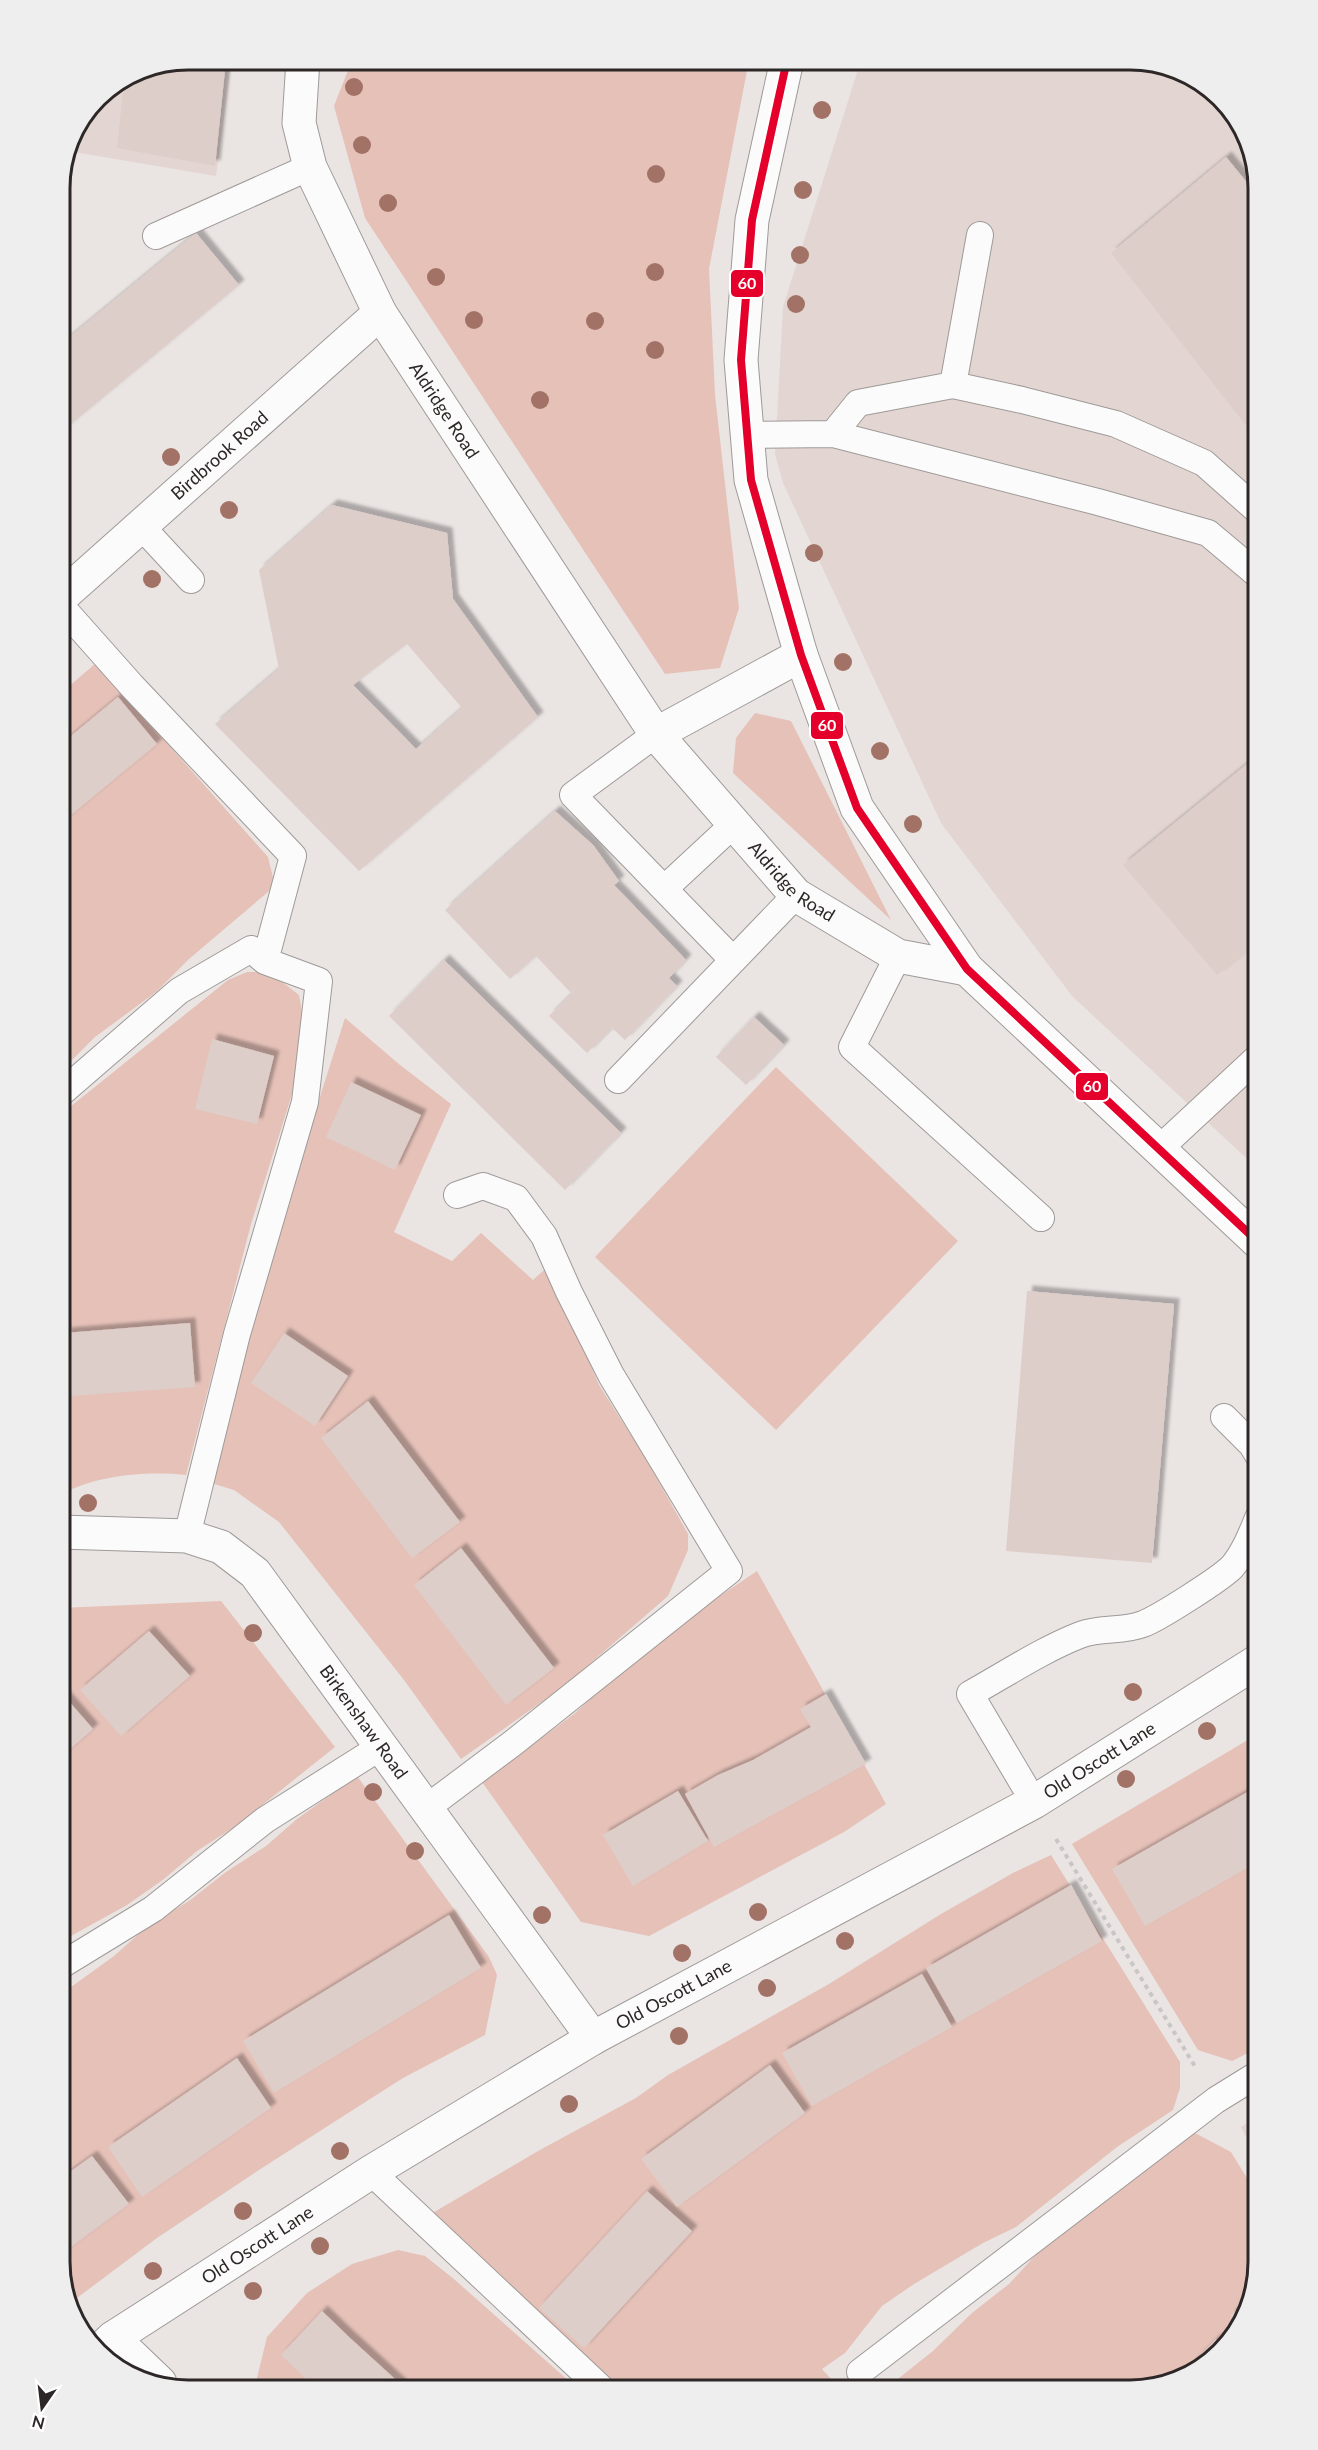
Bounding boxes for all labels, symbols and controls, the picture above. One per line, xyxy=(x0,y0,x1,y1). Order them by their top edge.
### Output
line badge: 60 xyxy=(730,269,764,298)
text: 60 xyxy=(738,273,756,292)
street label: Aldridge Road xyxy=(405,358,484,462)
street label: Birdbrook Road xyxy=(166,406,272,504)
line badge: 60 xyxy=(810,711,844,740)
text: 60 xyxy=(818,715,836,734)
street label: Aldridge Road xyxy=(744,836,839,926)
line badge: 60 xyxy=(1075,1072,1109,1101)
text: 60 xyxy=(1083,1076,1101,1095)
street label: Birkenshaw Road xyxy=(315,1660,413,1783)
street label: Old Oscott Lane xyxy=(1039,1716,1159,1803)
street label: Old Oscott Lane xyxy=(612,1954,735,2034)
street label: Old Oscott Lane xyxy=(197,2200,317,2288)
north arrow xyxy=(12,2378,72,2438)
text: N xyxy=(30,2412,47,2434)

